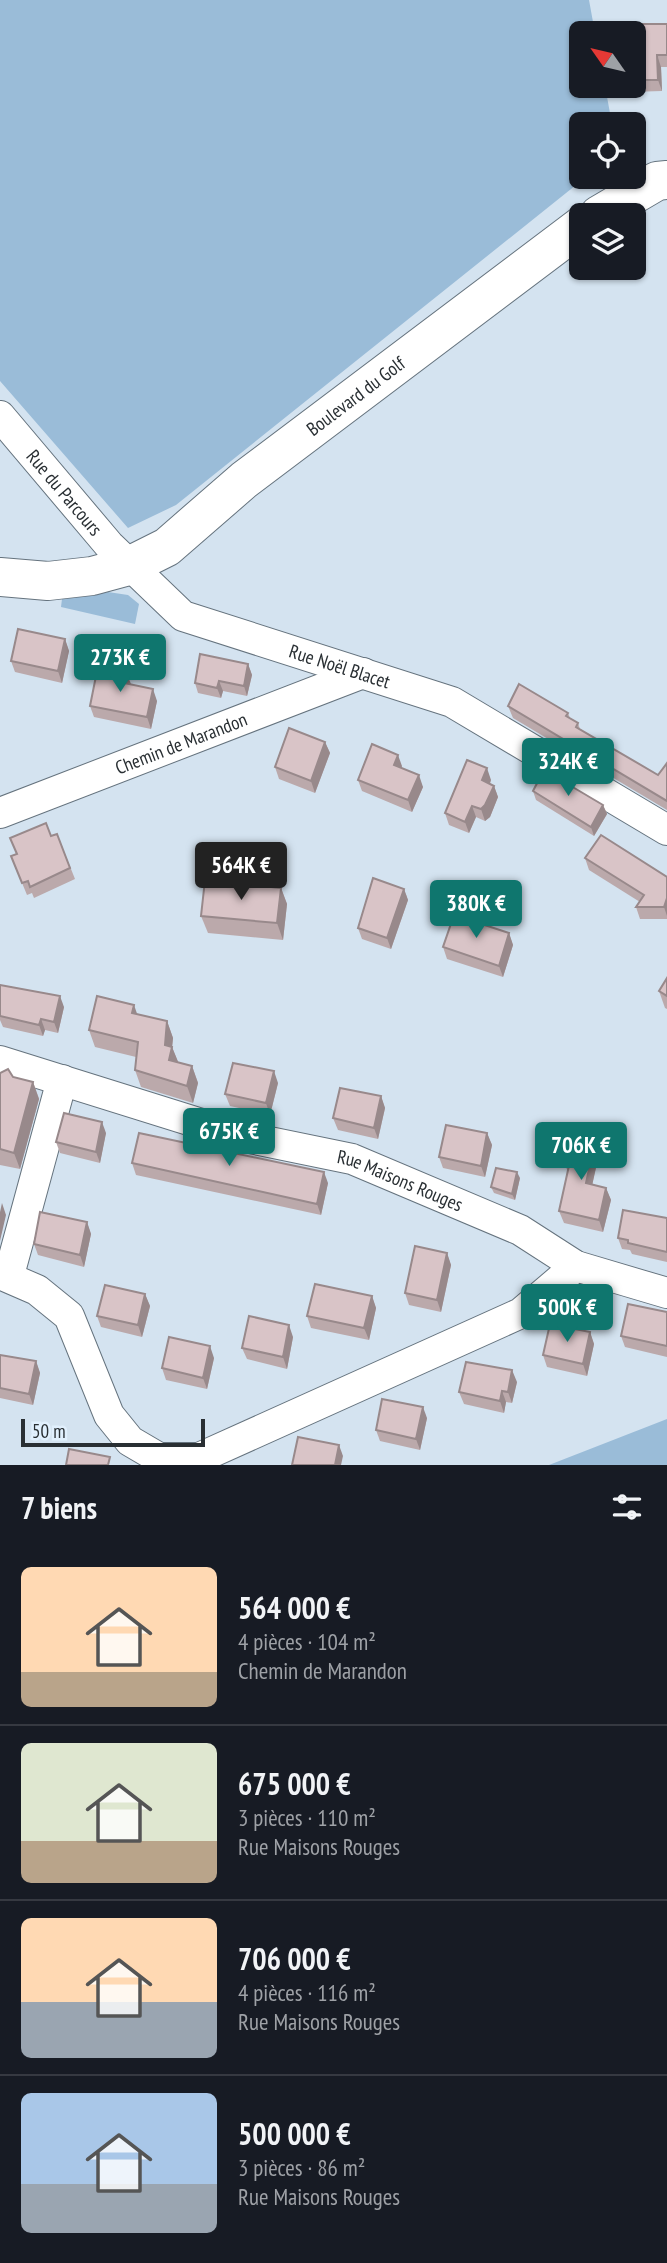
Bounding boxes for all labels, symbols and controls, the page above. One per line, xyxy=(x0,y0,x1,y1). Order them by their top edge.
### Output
north arrow xyxy=(569,21,646,98)
map controls xyxy=(569,21,646,280)
button: locate xyxy=(569,112,646,189)
button: layers xyxy=(569,203,646,280)
street label: Boulevard du Golf xyxy=(301,350,410,441)
street label: Rue du Parcours xyxy=(21,444,108,540)
pin: 273K € xyxy=(63,634,177,694)
street label: Rue Noël Blacet xyxy=(286,639,394,694)
text: 273K € xyxy=(90,642,150,671)
street label: Chemin de Marandon xyxy=(112,707,250,780)
pin: 324K € xyxy=(511,738,625,798)
text: 324K € xyxy=(538,746,598,775)
pin: 564K € xyxy=(184,842,298,902)
text: 564K € xyxy=(211,850,271,879)
pin: 380K € xyxy=(419,880,533,940)
text: 380K € xyxy=(446,888,506,917)
pin: 675K € xyxy=(172,1108,286,1168)
text: 675K € xyxy=(199,1116,259,1145)
pin: 706K € xyxy=(524,1122,638,1182)
text: 706K € xyxy=(551,1130,611,1159)
street label: Rue Maisons Rouges xyxy=(335,1144,466,1216)
pin: 500K € xyxy=(510,1284,624,1344)
text: 500K € xyxy=(537,1292,597,1321)
scale bar xyxy=(21,1416,205,1448)
text: 50 m xyxy=(32,1419,66,1443)
text: 7 biens xyxy=(21,1488,97,1527)
icon: filters xyxy=(608,1488,646,1526)
text: 564 000 € xyxy=(238,1588,351,1627)
icon: home xyxy=(77,1595,161,1679)
text: 4 pièces · 104 m² xyxy=(238,1627,376,1656)
text: Chemin de Marandon xyxy=(238,1656,407,1685)
text: 675 000 € xyxy=(238,1764,351,1803)
icon: home xyxy=(77,1771,161,1855)
text: 3 pièces · 110 m² xyxy=(238,1803,376,1832)
text: Rue Maisons Rouges xyxy=(238,1832,400,1861)
text: 706 000 € xyxy=(238,1939,351,1978)
icon: home xyxy=(77,1946,161,2030)
text: 4 pièces · 116 m² xyxy=(238,1978,376,2007)
text: Rue Maisons Rouges xyxy=(238,2007,400,2036)
text: 500 000 € xyxy=(238,2114,351,2153)
icon: home xyxy=(77,2121,161,2205)
text: 3 pièces · 86 m² xyxy=(238,2153,365,2182)
text: Rue Maisons Rouges xyxy=(238,2182,400,2211)

